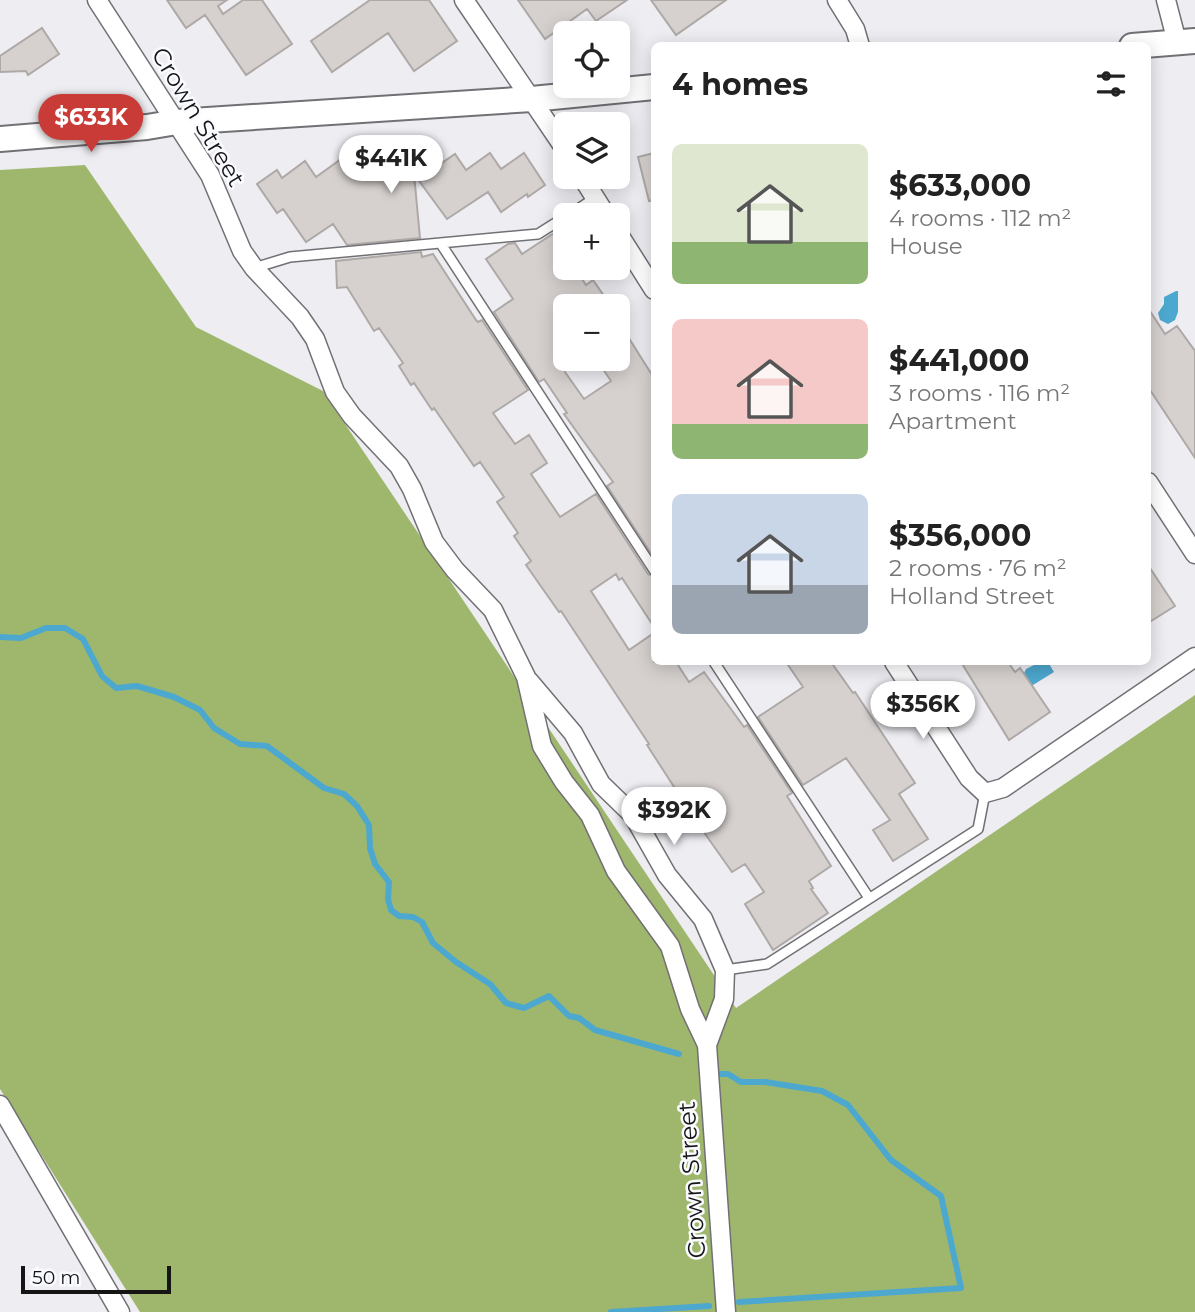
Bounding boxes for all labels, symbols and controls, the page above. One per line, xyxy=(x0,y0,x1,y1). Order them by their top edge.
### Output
map controls xyxy=(553,21,630,371)
button: locate xyxy=(553,21,630,98)
street label: Crown Street xyxy=(146,42,251,192)
icon: filters xyxy=(1092,65,1130,103)
text: 4 homes xyxy=(672,66,808,103)
pin: $633K xyxy=(42,94,140,154)
text: $633K xyxy=(54,103,128,131)
button: layers xyxy=(553,112,630,189)
pin: $441K xyxy=(342,136,440,195)
text: $441K xyxy=(355,144,427,172)
text: $633,000 xyxy=(889,167,1031,204)
icon: home xyxy=(728,172,812,256)
button: + xyxy=(553,203,630,280)
text: 4 rooms · 112 m² xyxy=(889,204,1071,232)
text: House xyxy=(889,232,963,260)
button: − xyxy=(553,294,630,371)
text: $441,000 xyxy=(889,342,1029,379)
icon: home xyxy=(728,347,812,431)
text: 3 rooms · 116 m² xyxy=(889,379,1070,407)
text: Apartment xyxy=(889,407,1017,435)
text: $356,000 xyxy=(889,517,1031,554)
icon: home xyxy=(728,522,812,606)
text: 2 rooms · 76 m² xyxy=(889,554,1067,582)
text: Holland Street xyxy=(889,582,1055,610)
pin: $356K xyxy=(874,682,972,741)
text: $356K xyxy=(886,690,960,718)
pin: $392K xyxy=(625,788,723,847)
text: $392K xyxy=(637,796,711,824)
street label: Crown Street xyxy=(672,1100,711,1259)
scale bar xyxy=(21,1263,172,1295)
text: 50 m xyxy=(32,1266,80,1289)

